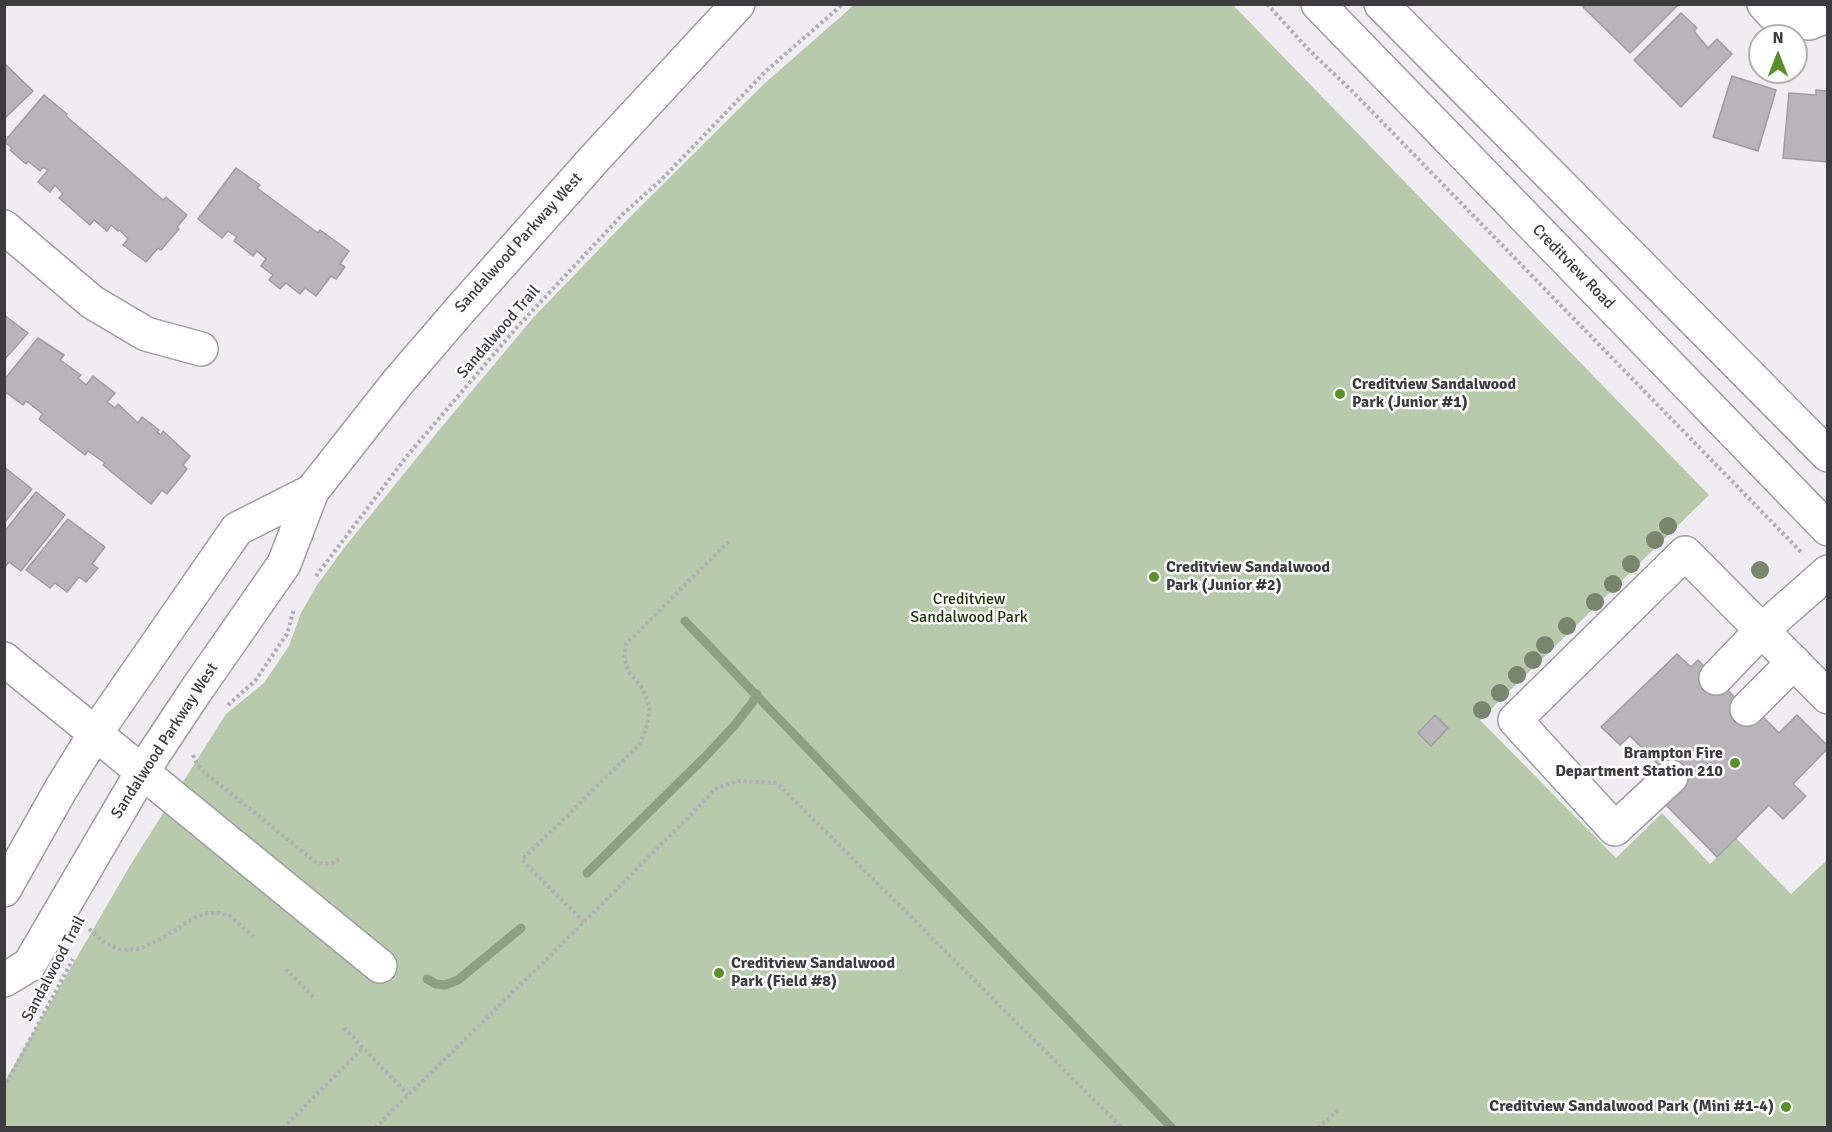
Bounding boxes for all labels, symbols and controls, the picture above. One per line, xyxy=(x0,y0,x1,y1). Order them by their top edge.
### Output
north arrow xyxy=(1748,24,1808,84)
text: N xyxy=(1772,28,1784,48)
street label: Sandalwood Parkway West xyxy=(451,169,587,317)
street label: Creditview Road xyxy=(1528,221,1618,313)
street label: Sandalwood Trail xyxy=(453,282,545,382)
place label: Creditview Sandalwood Park (Junior #1) xyxy=(1352,375,1516,413)
marker: Creditview Sandalwood Park (Junior #1) xyxy=(1333,387,1347,401)
place label: Creditview Sandalwood Park (Junior #2) xyxy=(1166,558,1330,596)
marker: Creditview Sandalwood Park (Junior #2) xyxy=(1147,570,1161,584)
park label: Creditview Sandalwood Park xyxy=(910,590,1028,628)
street label: Sandalwood Parkway West xyxy=(108,660,222,822)
place label: Brampton Fire Department Station 210 xyxy=(1555,744,1723,782)
marker: Brampton Fire Department Station 210 xyxy=(1728,756,1742,770)
street label: Sandalwood Trail xyxy=(18,913,90,1025)
place label: Creditview Sandalwood Park (Field #8) xyxy=(731,954,895,992)
marker: Creditview Sandalwood Park (Field #8) xyxy=(712,966,726,980)
place label: Creditview Sandalwood Park (Mini #1-4) xyxy=(1489,1097,1774,1117)
marker: Creditview Sandalwood Park (Mini #1-4) xyxy=(1779,1100,1793,1114)

